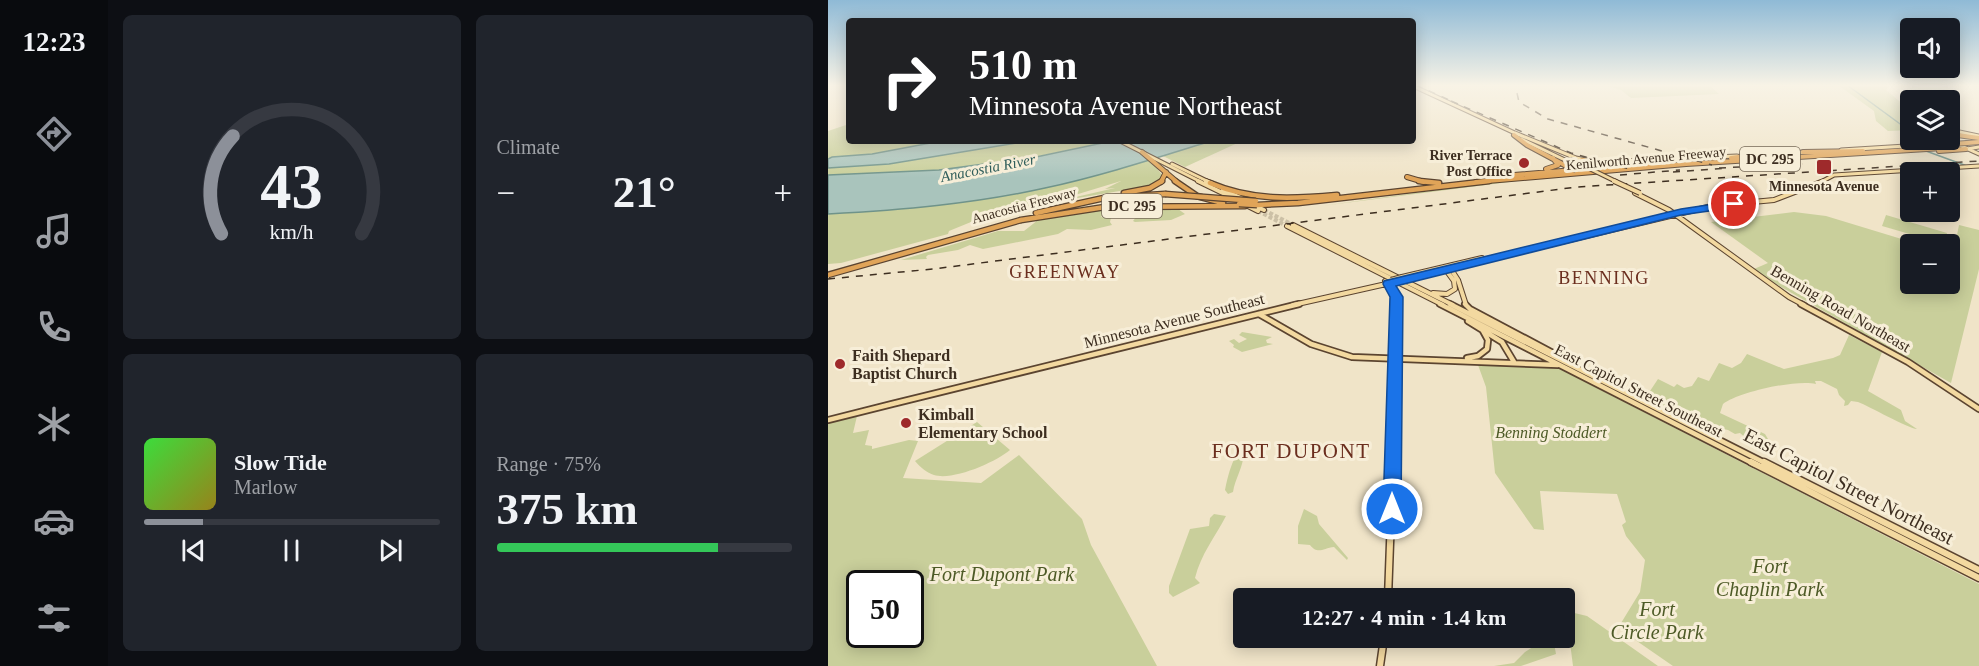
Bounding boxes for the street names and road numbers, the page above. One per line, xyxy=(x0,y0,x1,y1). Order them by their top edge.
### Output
street label: Kenilworth Avenue Freeway xyxy=(1565,144,1727,173)
road number: DC 295 xyxy=(1740,147,1800,171)
street label: Anacostia Freeway xyxy=(970,184,1078,227)
road number: DC 295 xyxy=(1102,194,1162,218)
street label: Benning Road Northeast xyxy=(1767,262,1914,356)
street label: Minnesota Avenue Southeast xyxy=(1082,290,1267,351)
street label: East Capitol Street Southeast xyxy=(1552,341,1726,441)
street label: East Capitol Street Northeast xyxy=(1740,423,1958,550)

